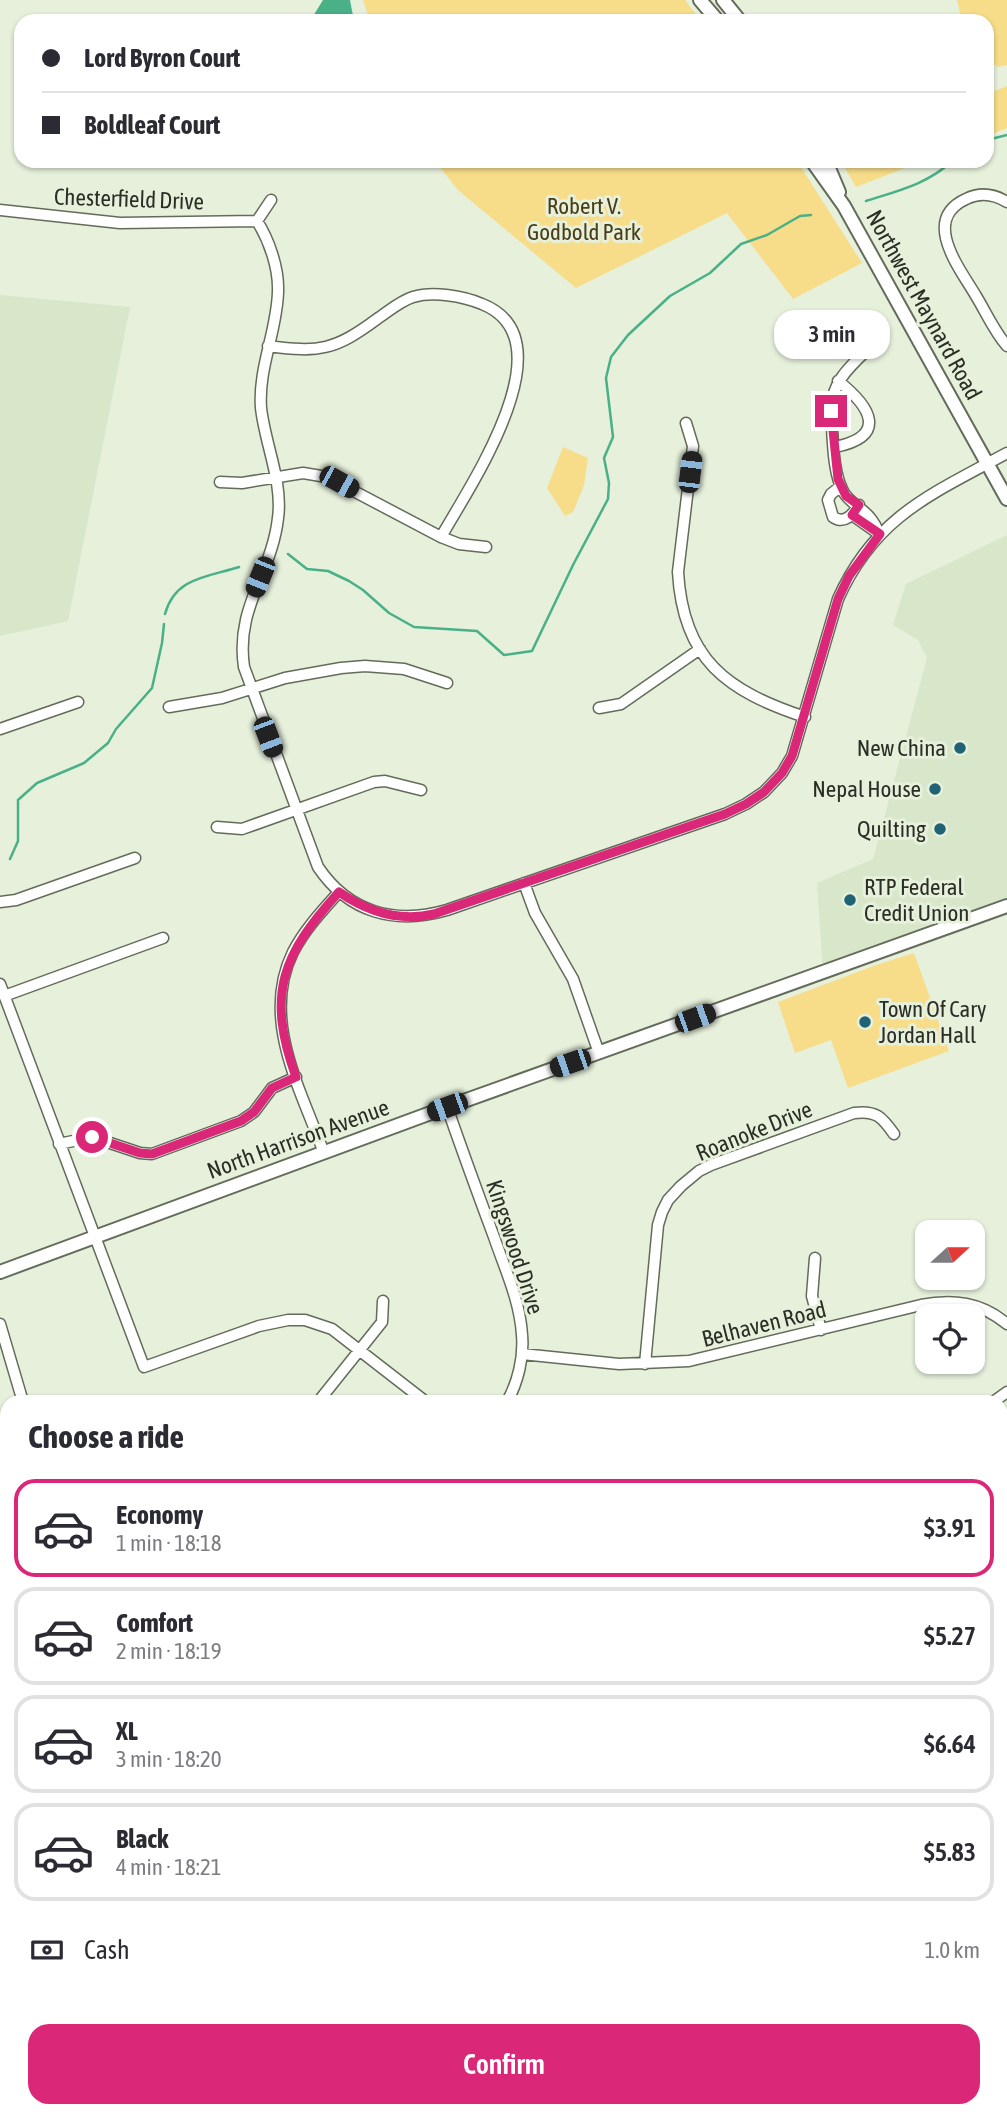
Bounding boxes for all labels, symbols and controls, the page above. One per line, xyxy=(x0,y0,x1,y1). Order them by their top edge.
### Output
text: Lord Byron Court xyxy=(84,43,240,73)
text: Boldleaf Court xyxy=(84,110,220,140)
street label: Chesterfield Drive xyxy=(54,183,204,215)
park label: Robert V. Godbold Park xyxy=(527,193,641,245)
street label: Northwest Maynard Road xyxy=(861,206,987,404)
callout: 3 min xyxy=(773,310,889,358)
text: 3 min xyxy=(809,321,855,347)
route end xyxy=(815,395,847,427)
car xyxy=(678,450,703,494)
car xyxy=(316,463,363,501)
car xyxy=(243,554,278,600)
car xyxy=(251,714,286,760)
place label: New China xyxy=(857,735,946,761)
marker: New China xyxy=(952,740,968,756)
place label: Nepal House xyxy=(812,776,921,802)
marker: Nepal House xyxy=(927,781,943,797)
place label: Quilting xyxy=(857,816,926,842)
marker: Quilting xyxy=(932,821,948,837)
place label: RTP Federal Credit Union xyxy=(864,874,969,926)
marker: RTP Federal Credit Union xyxy=(842,892,858,908)
place label: Town Of Cary Jordan Hall xyxy=(879,996,987,1048)
car xyxy=(672,1001,719,1035)
marker: Town Of Cary Jordan Hall xyxy=(857,1014,873,1030)
car xyxy=(547,1046,594,1080)
car xyxy=(424,1090,471,1124)
street label: North Harrison Avenue xyxy=(203,1094,393,1184)
street label: Roanoke Drive xyxy=(692,1096,816,1166)
route start xyxy=(76,1121,108,1153)
street label: Kingswood Drive xyxy=(481,1177,549,1317)
north arrow xyxy=(915,1220,985,1290)
map controls xyxy=(915,1220,985,1374)
street label: Belhaven Road xyxy=(699,1296,829,1352)
button: locate xyxy=(915,1304,985,1374)
text: Choose a ride xyxy=(28,1418,184,1455)
icon: car xyxy=(32,1497,95,1560)
text: Economy xyxy=(116,1500,203,1530)
text: $3.91 xyxy=(924,1513,976,1543)
text: 1 min · 18:18 xyxy=(116,1530,222,1556)
icon: car xyxy=(32,1605,95,1668)
text: Comfort xyxy=(116,1608,193,1638)
text: $5.27 xyxy=(924,1621,976,1651)
text: 2 min · 18:19 xyxy=(116,1638,222,1664)
icon: car xyxy=(32,1713,95,1776)
text: XL xyxy=(116,1716,138,1746)
text: $6.64 xyxy=(924,1729,976,1759)
text: 3 min · 18:20 xyxy=(116,1746,222,1772)
icon: car xyxy=(32,1821,95,1884)
text: Black xyxy=(116,1824,168,1854)
text: $5.83 xyxy=(924,1837,976,1867)
text: 4 min · 18:21 xyxy=(116,1854,222,1880)
icon: cash xyxy=(28,1931,66,1969)
text: Cash xyxy=(84,1935,130,1965)
text: 1.0 km xyxy=(924,1937,980,1963)
button: Confirm xyxy=(28,2024,980,2104)

